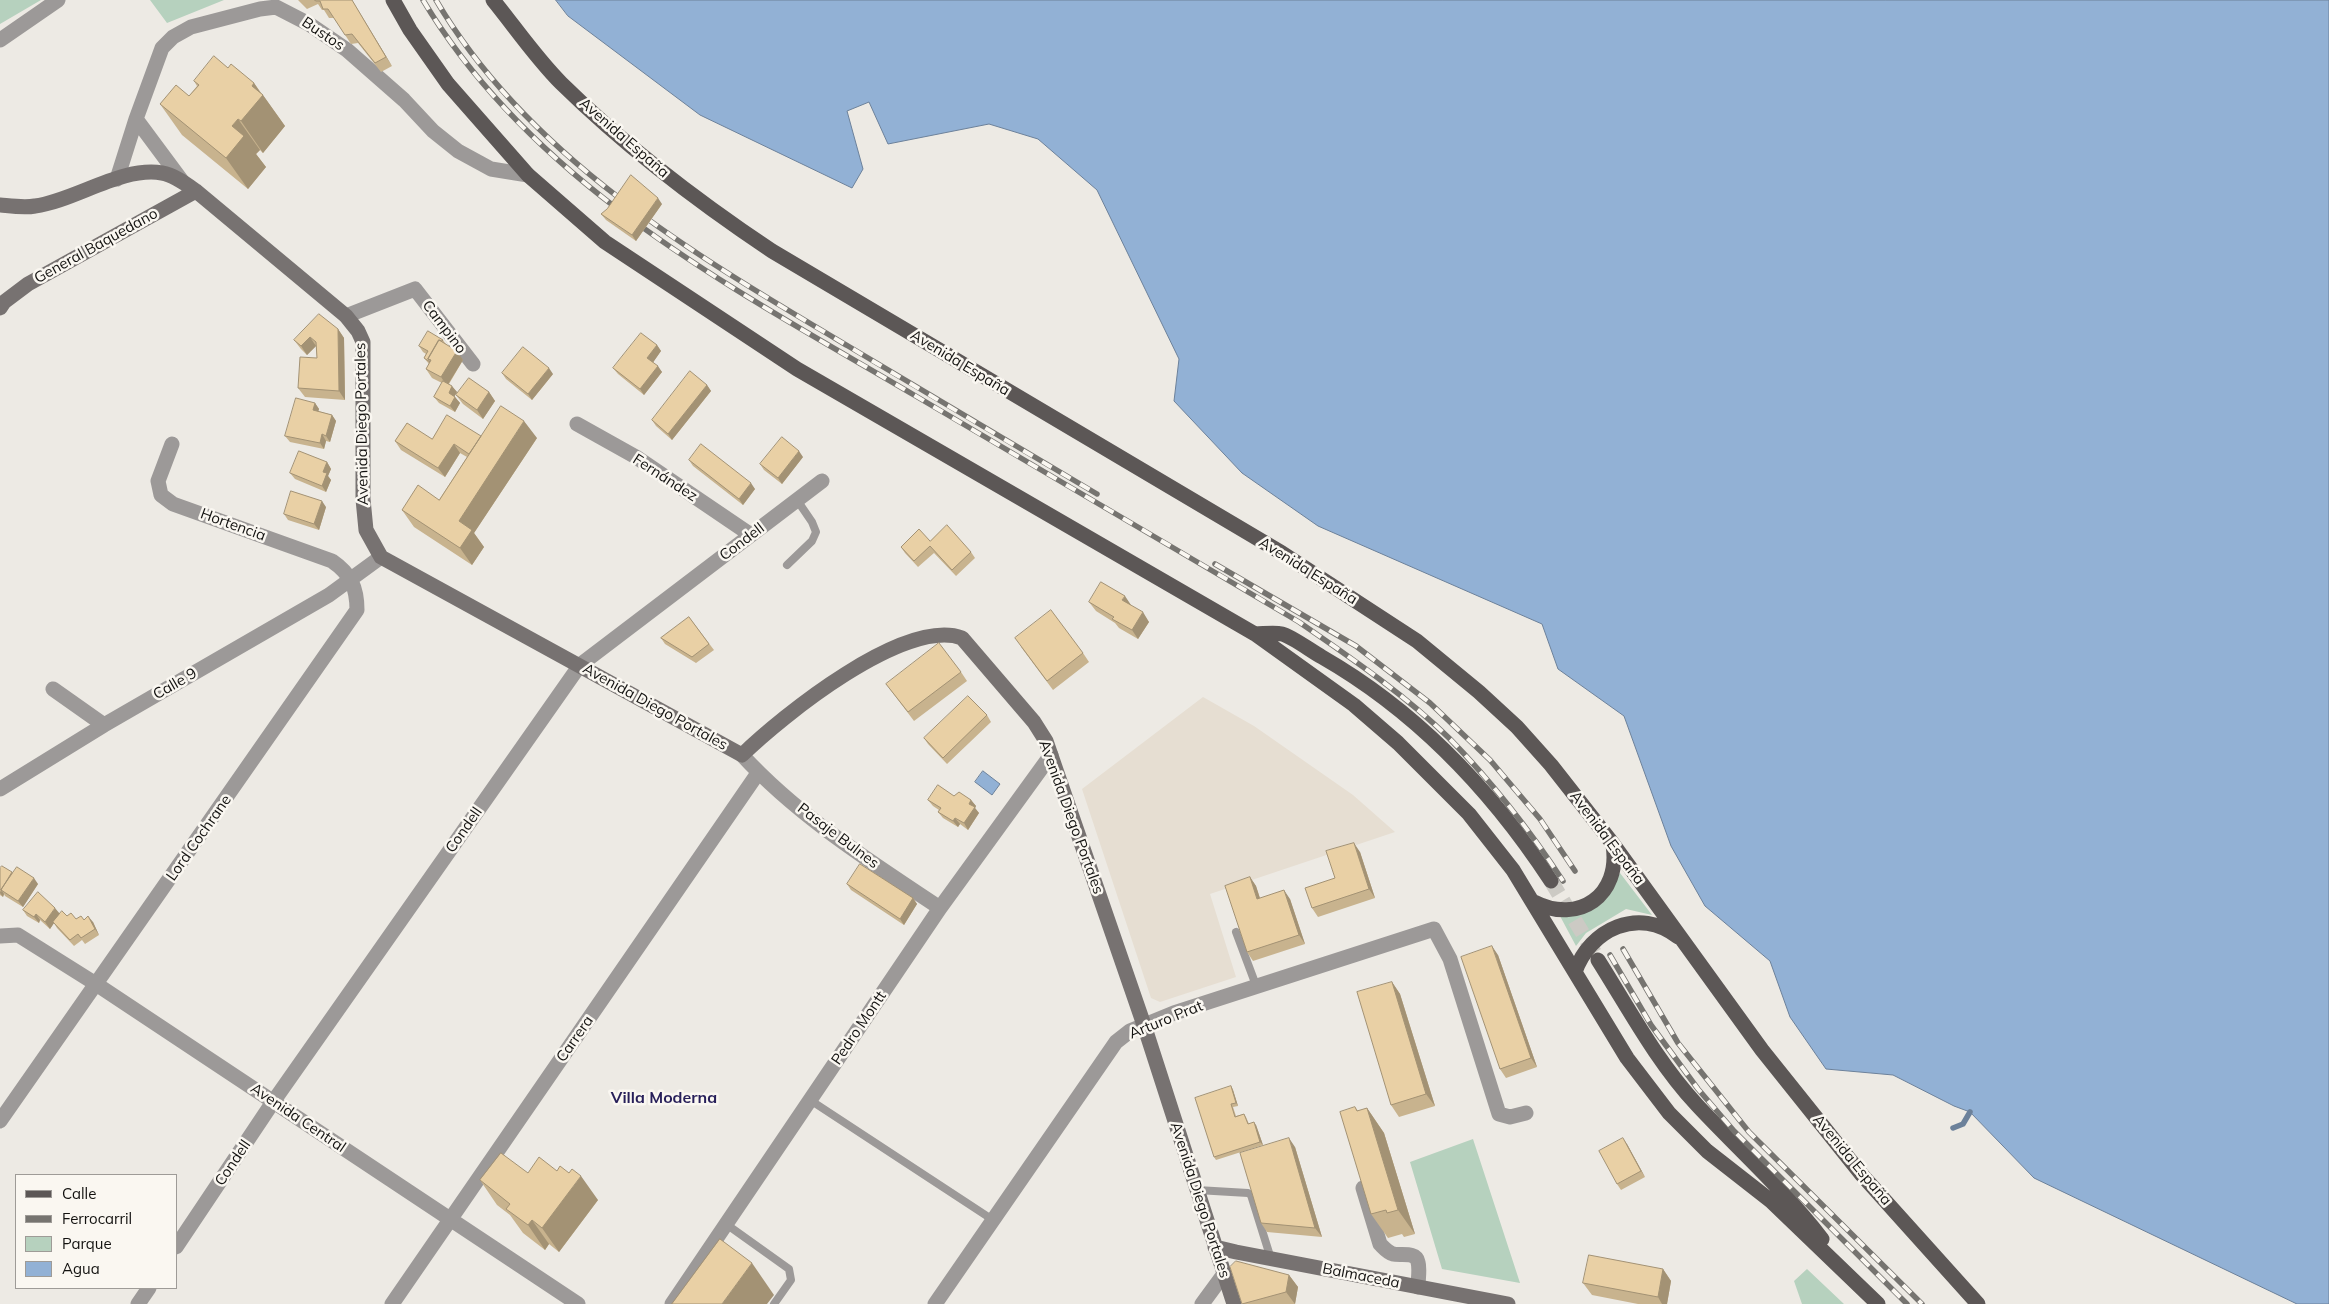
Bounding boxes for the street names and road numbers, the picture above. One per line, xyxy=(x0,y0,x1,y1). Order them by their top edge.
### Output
street label: Bustos xyxy=(298,13,348,55)
street label: Avenida España xyxy=(576,94,672,182)
street label: General Baquedano xyxy=(31,205,161,287)
street label: Campino xyxy=(418,297,470,357)
street label: Avenida España xyxy=(907,326,1013,400)
street label: Avenida Diego Portales xyxy=(352,343,372,505)
street label: Fernández xyxy=(629,451,701,505)
street label: Hortencia xyxy=(198,505,268,545)
street label: Condell xyxy=(716,519,768,565)
street label: Avenida España xyxy=(1255,533,1361,609)
street label: Avenida Diego Portales xyxy=(580,660,730,754)
street label: Calle 9 xyxy=(150,664,200,704)
street label: Avenida Diego Portales xyxy=(1035,738,1107,896)
street label: Avenida España xyxy=(1566,788,1648,888)
street label: Lord Cochrane xyxy=(163,792,235,884)
street label: Pasaje Bulnes xyxy=(794,800,882,872)
street label: Condell xyxy=(442,804,486,856)
street label: Pedro Montt xyxy=(828,988,890,1068)
street label: Arturo Prat xyxy=(1127,997,1205,1043)
street label: Carrera xyxy=(553,1012,597,1066)
street label: Avenida Central xyxy=(247,1080,349,1156)
street label: Avenida España xyxy=(1809,1111,1895,1209)
street label: Avenida Diego Portales xyxy=(1166,1120,1234,1280)
street label: Condell xyxy=(211,1137,255,1189)
street label: Balmaceda xyxy=(1321,1260,1401,1292)

